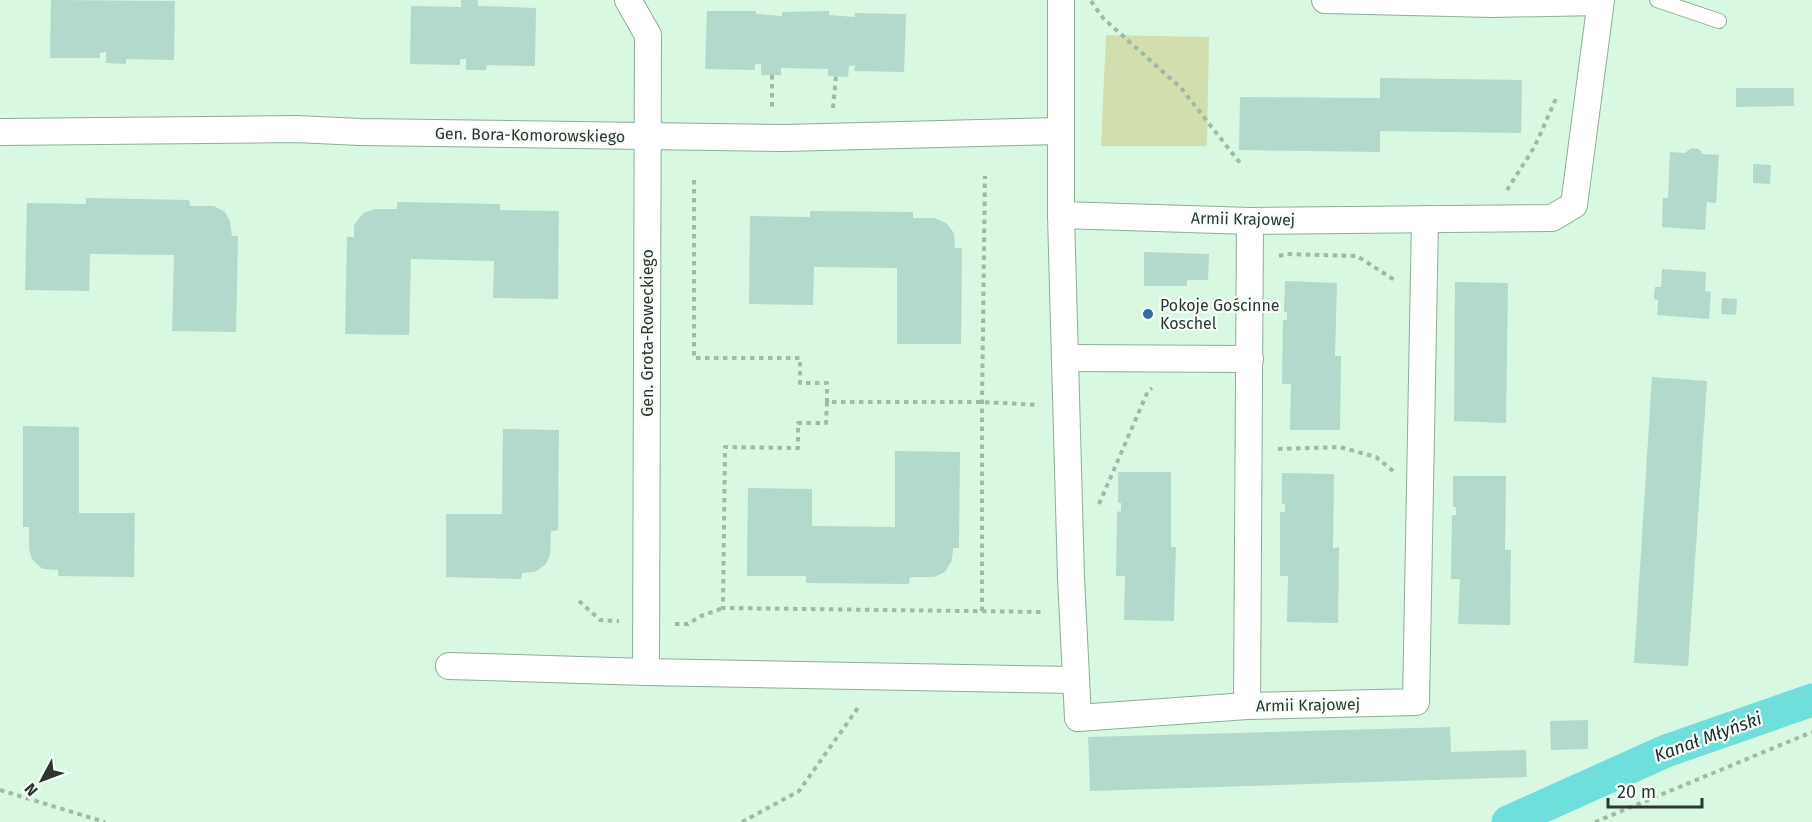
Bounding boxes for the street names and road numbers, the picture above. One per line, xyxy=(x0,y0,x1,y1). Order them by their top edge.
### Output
street label: Gen. Bora-Komorowskiego xyxy=(435,124,625,146)
street label: Armii Krajowej xyxy=(1191,209,1295,229)
street label: Gen. Grota-Roweckiego xyxy=(638,249,657,417)
street label: Armii Krajowej xyxy=(1256,695,1360,715)

